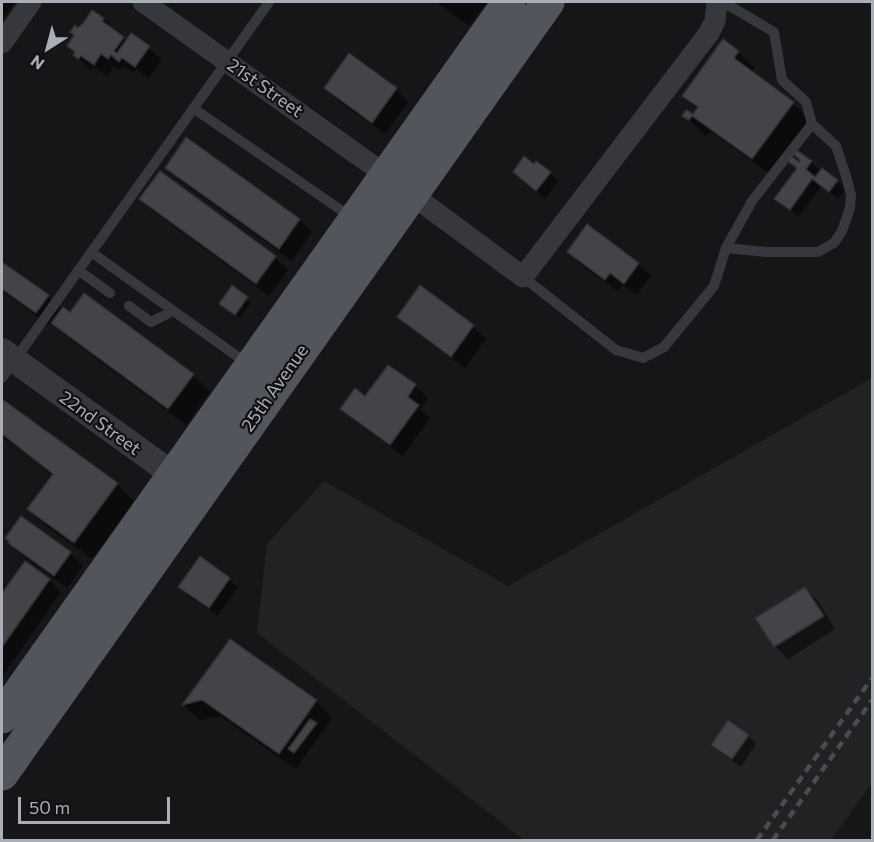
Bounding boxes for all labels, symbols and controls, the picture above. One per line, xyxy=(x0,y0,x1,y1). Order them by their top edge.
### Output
north arrow xyxy=(18,18,78,78)
text: N xyxy=(27,52,48,74)
street label: 21st Street xyxy=(223,54,307,122)
street label: 25th Avenue xyxy=(237,340,313,436)
street label: 22nd Street xyxy=(55,386,145,460)
scale bar xyxy=(21,785,172,823)
text: 50 m xyxy=(29,796,70,818)

